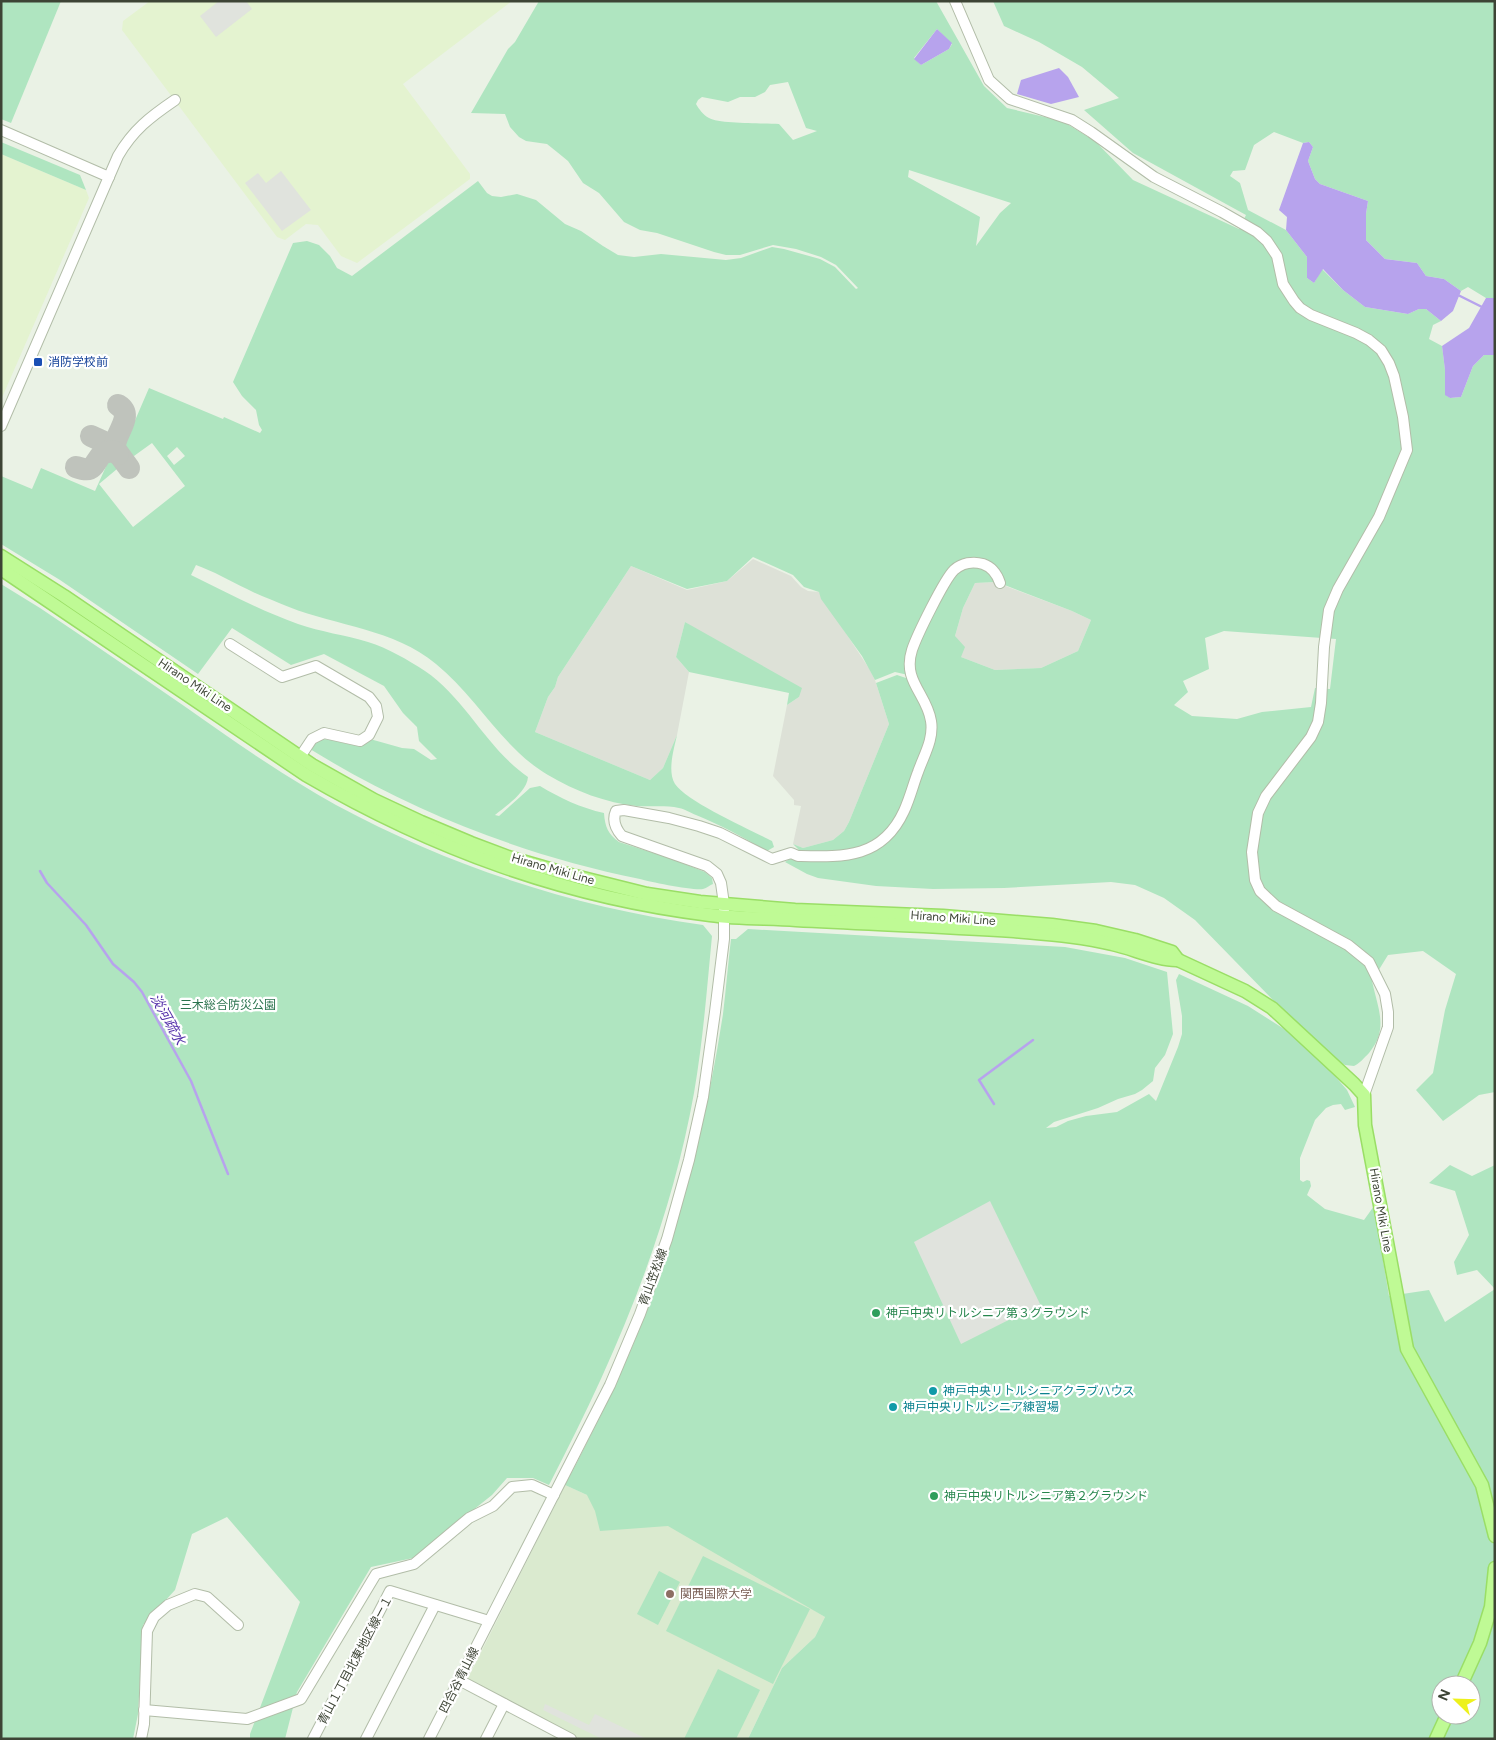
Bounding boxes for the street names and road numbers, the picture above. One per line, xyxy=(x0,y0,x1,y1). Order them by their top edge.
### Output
street label: Hirano Miki Line xyxy=(156,655,235,715)
street label: Hirano Miki Line xyxy=(510,851,596,888)
street label: Hirano Miki Line xyxy=(910,908,997,928)
street label: Hirano Miki Line xyxy=(1367,1167,1395,1254)
street label: 青山笠松線 xyxy=(636,1246,670,1308)
street label: 青山１丁目北東地区線ー１ xyxy=(315,1593,395,1727)
street label: 四合谷青山線 xyxy=(436,1645,482,1715)

